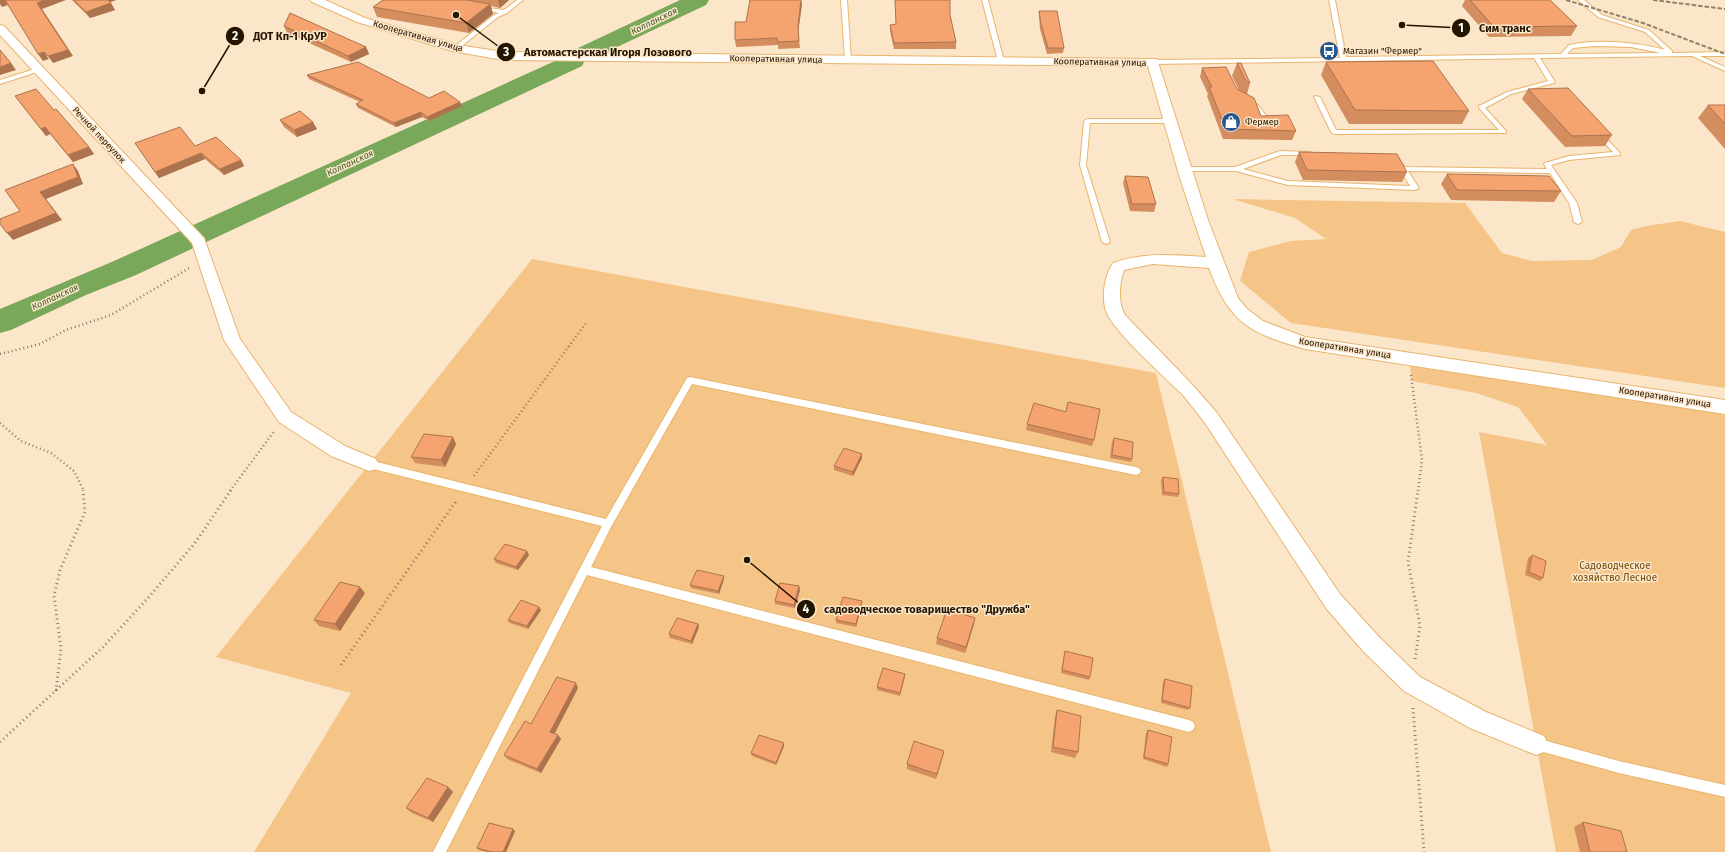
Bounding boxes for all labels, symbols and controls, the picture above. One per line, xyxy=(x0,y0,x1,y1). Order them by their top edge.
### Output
water label: Колпанская xyxy=(629,5,679,36)
callout: Сим транс xyxy=(1451,16,1539,39)
street label: Кооперативная улица xyxy=(372,18,464,54)
text: 1 xyxy=(1458,21,1464,35)
text: Сим транс xyxy=(1479,22,1532,35)
callout: ДОТ Кп-1 КрУР xyxy=(225,24,335,47)
text: 2 xyxy=(232,29,238,43)
text: ДОТ Кп-1 КрУР xyxy=(252,30,327,43)
bus stop icon: Магазин "Фермер" xyxy=(1318,40,1340,62)
callout: Автомастерская Игоря Лозового xyxy=(496,41,700,64)
text: 3 xyxy=(502,45,509,59)
text: Автомастерская Игоря Лозового xyxy=(523,46,692,59)
place label: Магазин "Фермер" xyxy=(1343,46,1422,56)
street label: Кооперативная улица xyxy=(729,53,823,65)
street label: Кооперативная улица xyxy=(1053,56,1147,68)
street label: Речной переулок xyxy=(70,105,128,165)
shop icon: Фермер xyxy=(1220,111,1242,133)
place label: Фермер xyxy=(1245,117,1279,127)
water label: Колпанская xyxy=(325,148,375,178)
water label: Колпанская xyxy=(30,282,80,312)
street label: Кооперативная улица xyxy=(1298,336,1392,360)
street label: Кооперативная улица xyxy=(1618,385,1712,409)
park label: Садоводческое хозяйство Лесное xyxy=(1573,560,1657,584)
callout: садоводческое товарищество "Дружба" xyxy=(796,597,1038,620)
text: 4 xyxy=(803,602,810,616)
text: садоводческое товарищество "Дружба" xyxy=(824,603,1030,616)

